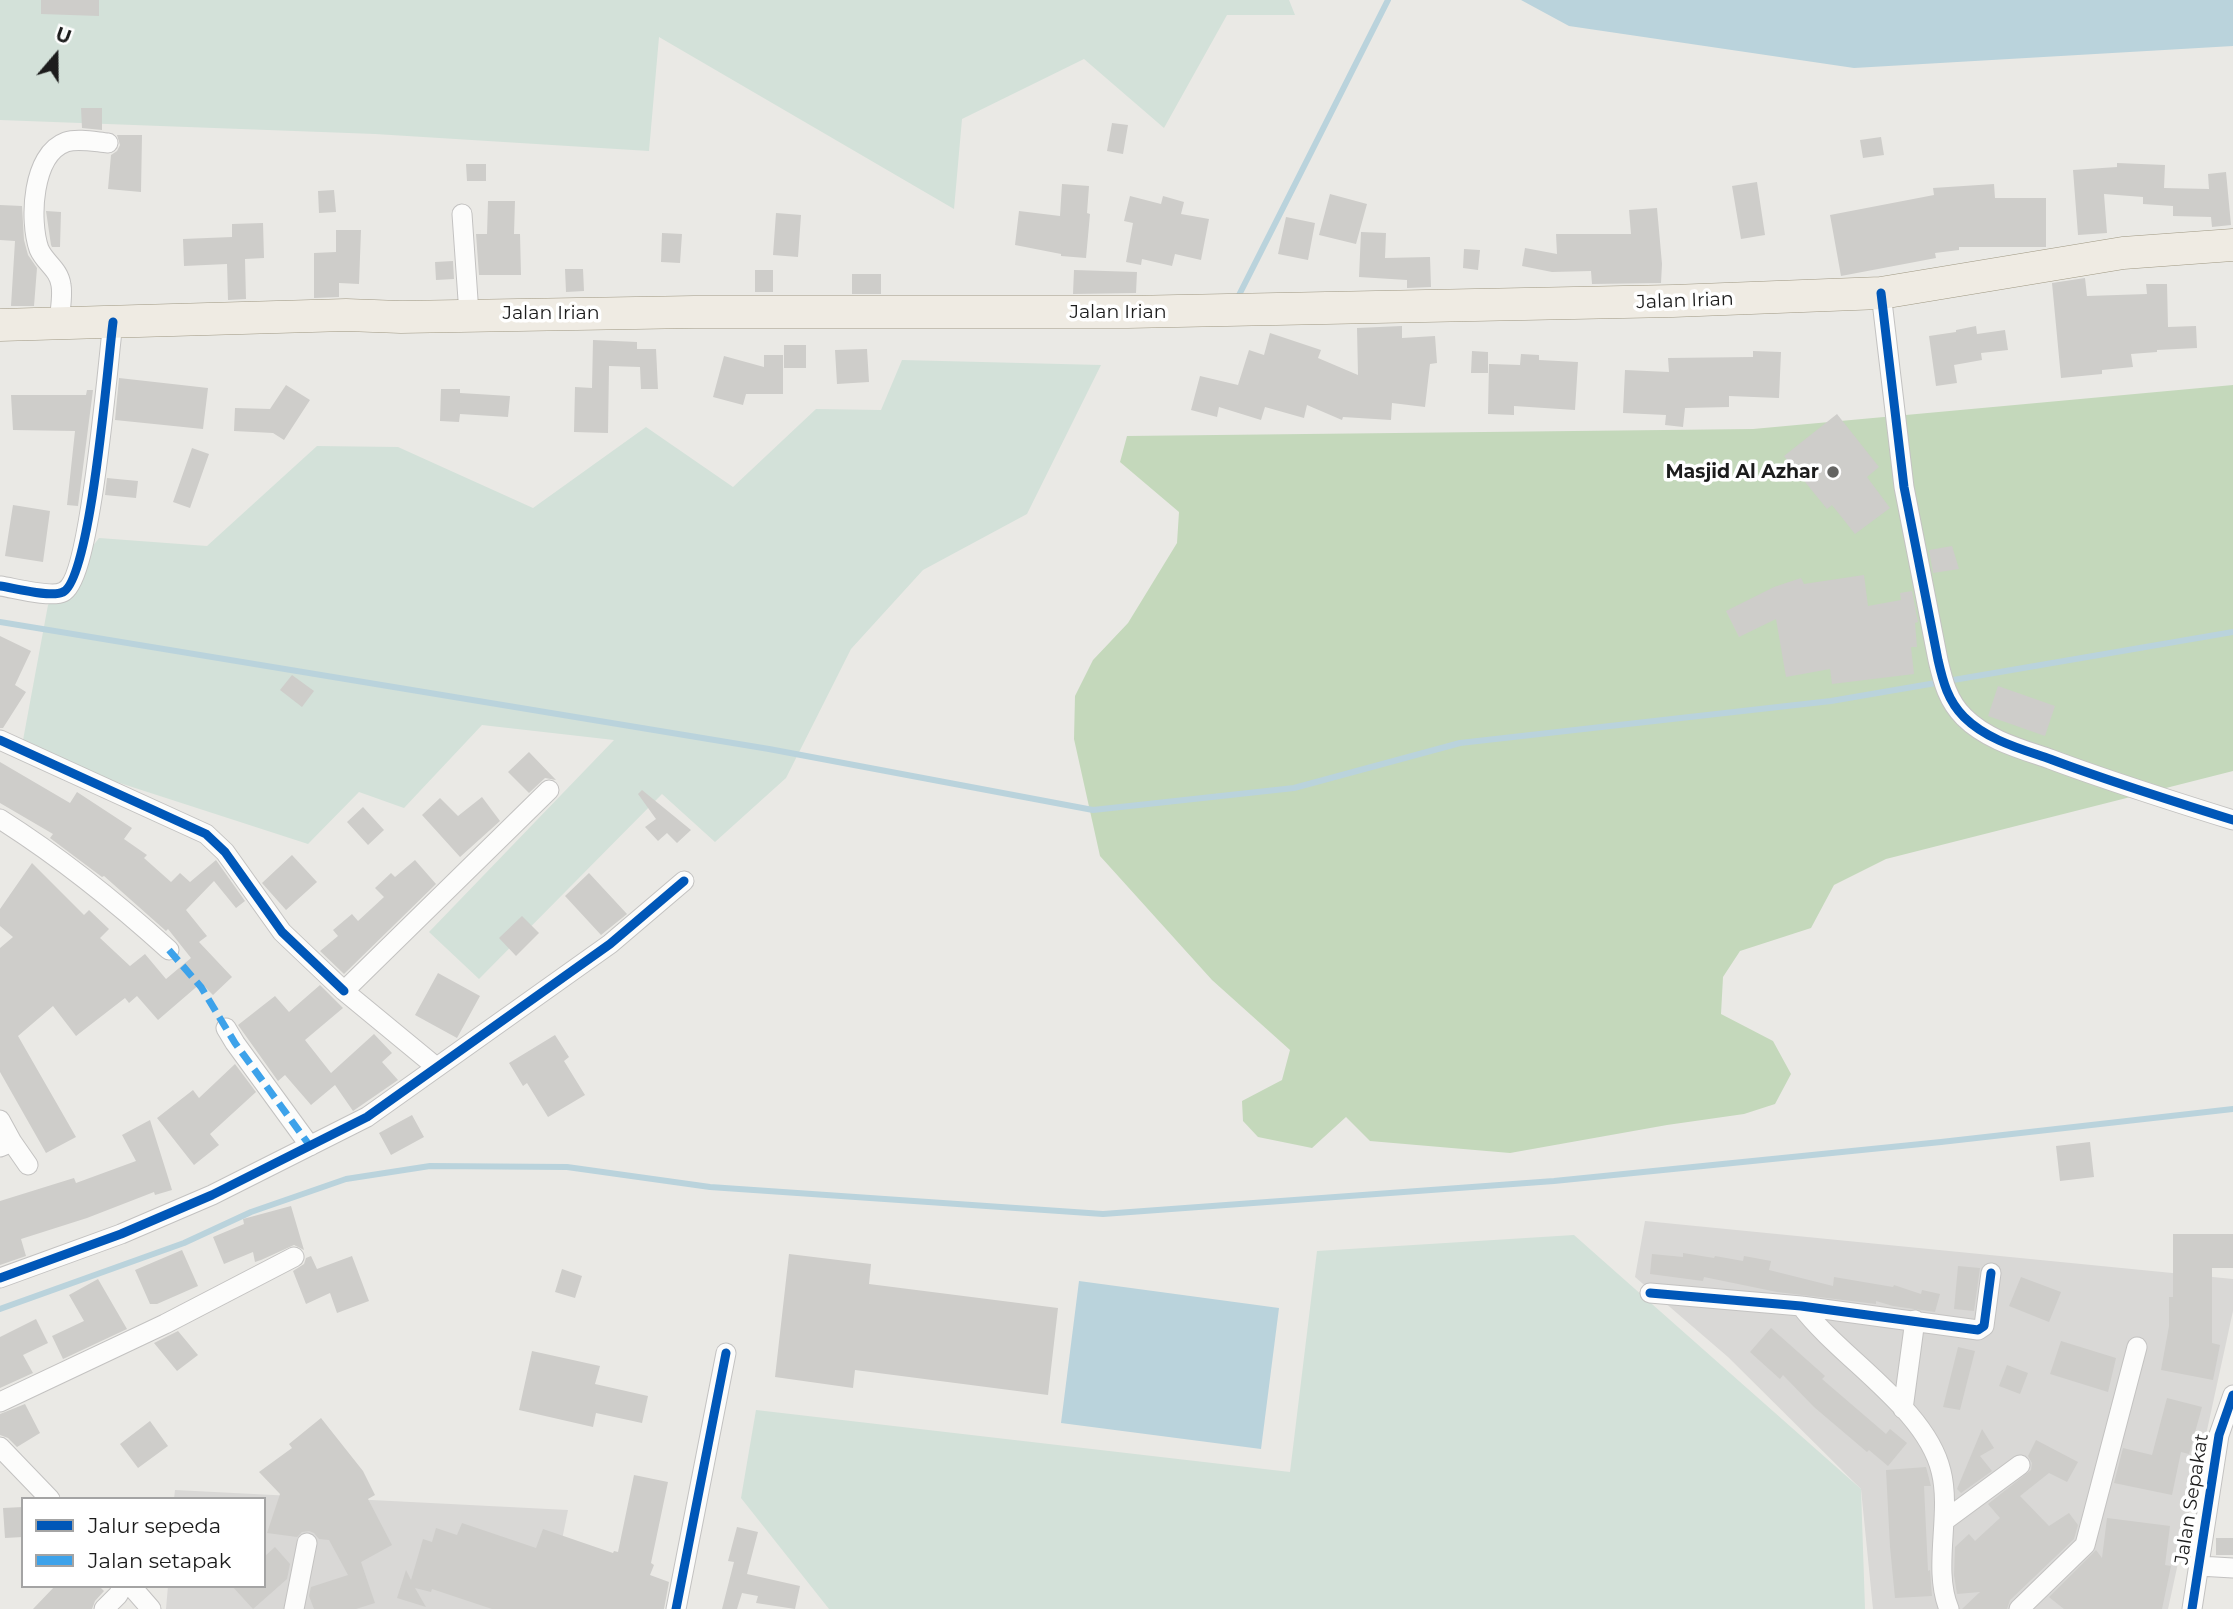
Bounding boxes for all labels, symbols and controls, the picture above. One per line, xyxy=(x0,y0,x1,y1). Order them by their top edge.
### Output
north arrow xyxy=(21,21,91,91)
text: U xyxy=(52,22,74,49)
street label: Jalan Irian xyxy=(1636,288,1734,314)
street label: Jalan Irian xyxy=(1069,301,1167,323)
street label: Jalan Irian xyxy=(502,302,600,324)
place label: Masjid Al Azhar xyxy=(1665,461,1819,483)
marker: Masjid Al Azhar xyxy=(1825,464,1841,480)
street label: Jalan Sepakat xyxy=(2170,1432,2214,1566)
legend xyxy=(21,1497,266,1588)
text: Jalur sepeda xyxy=(88,1513,221,1538)
text: Jalan setapak xyxy=(88,1548,231,1573)

